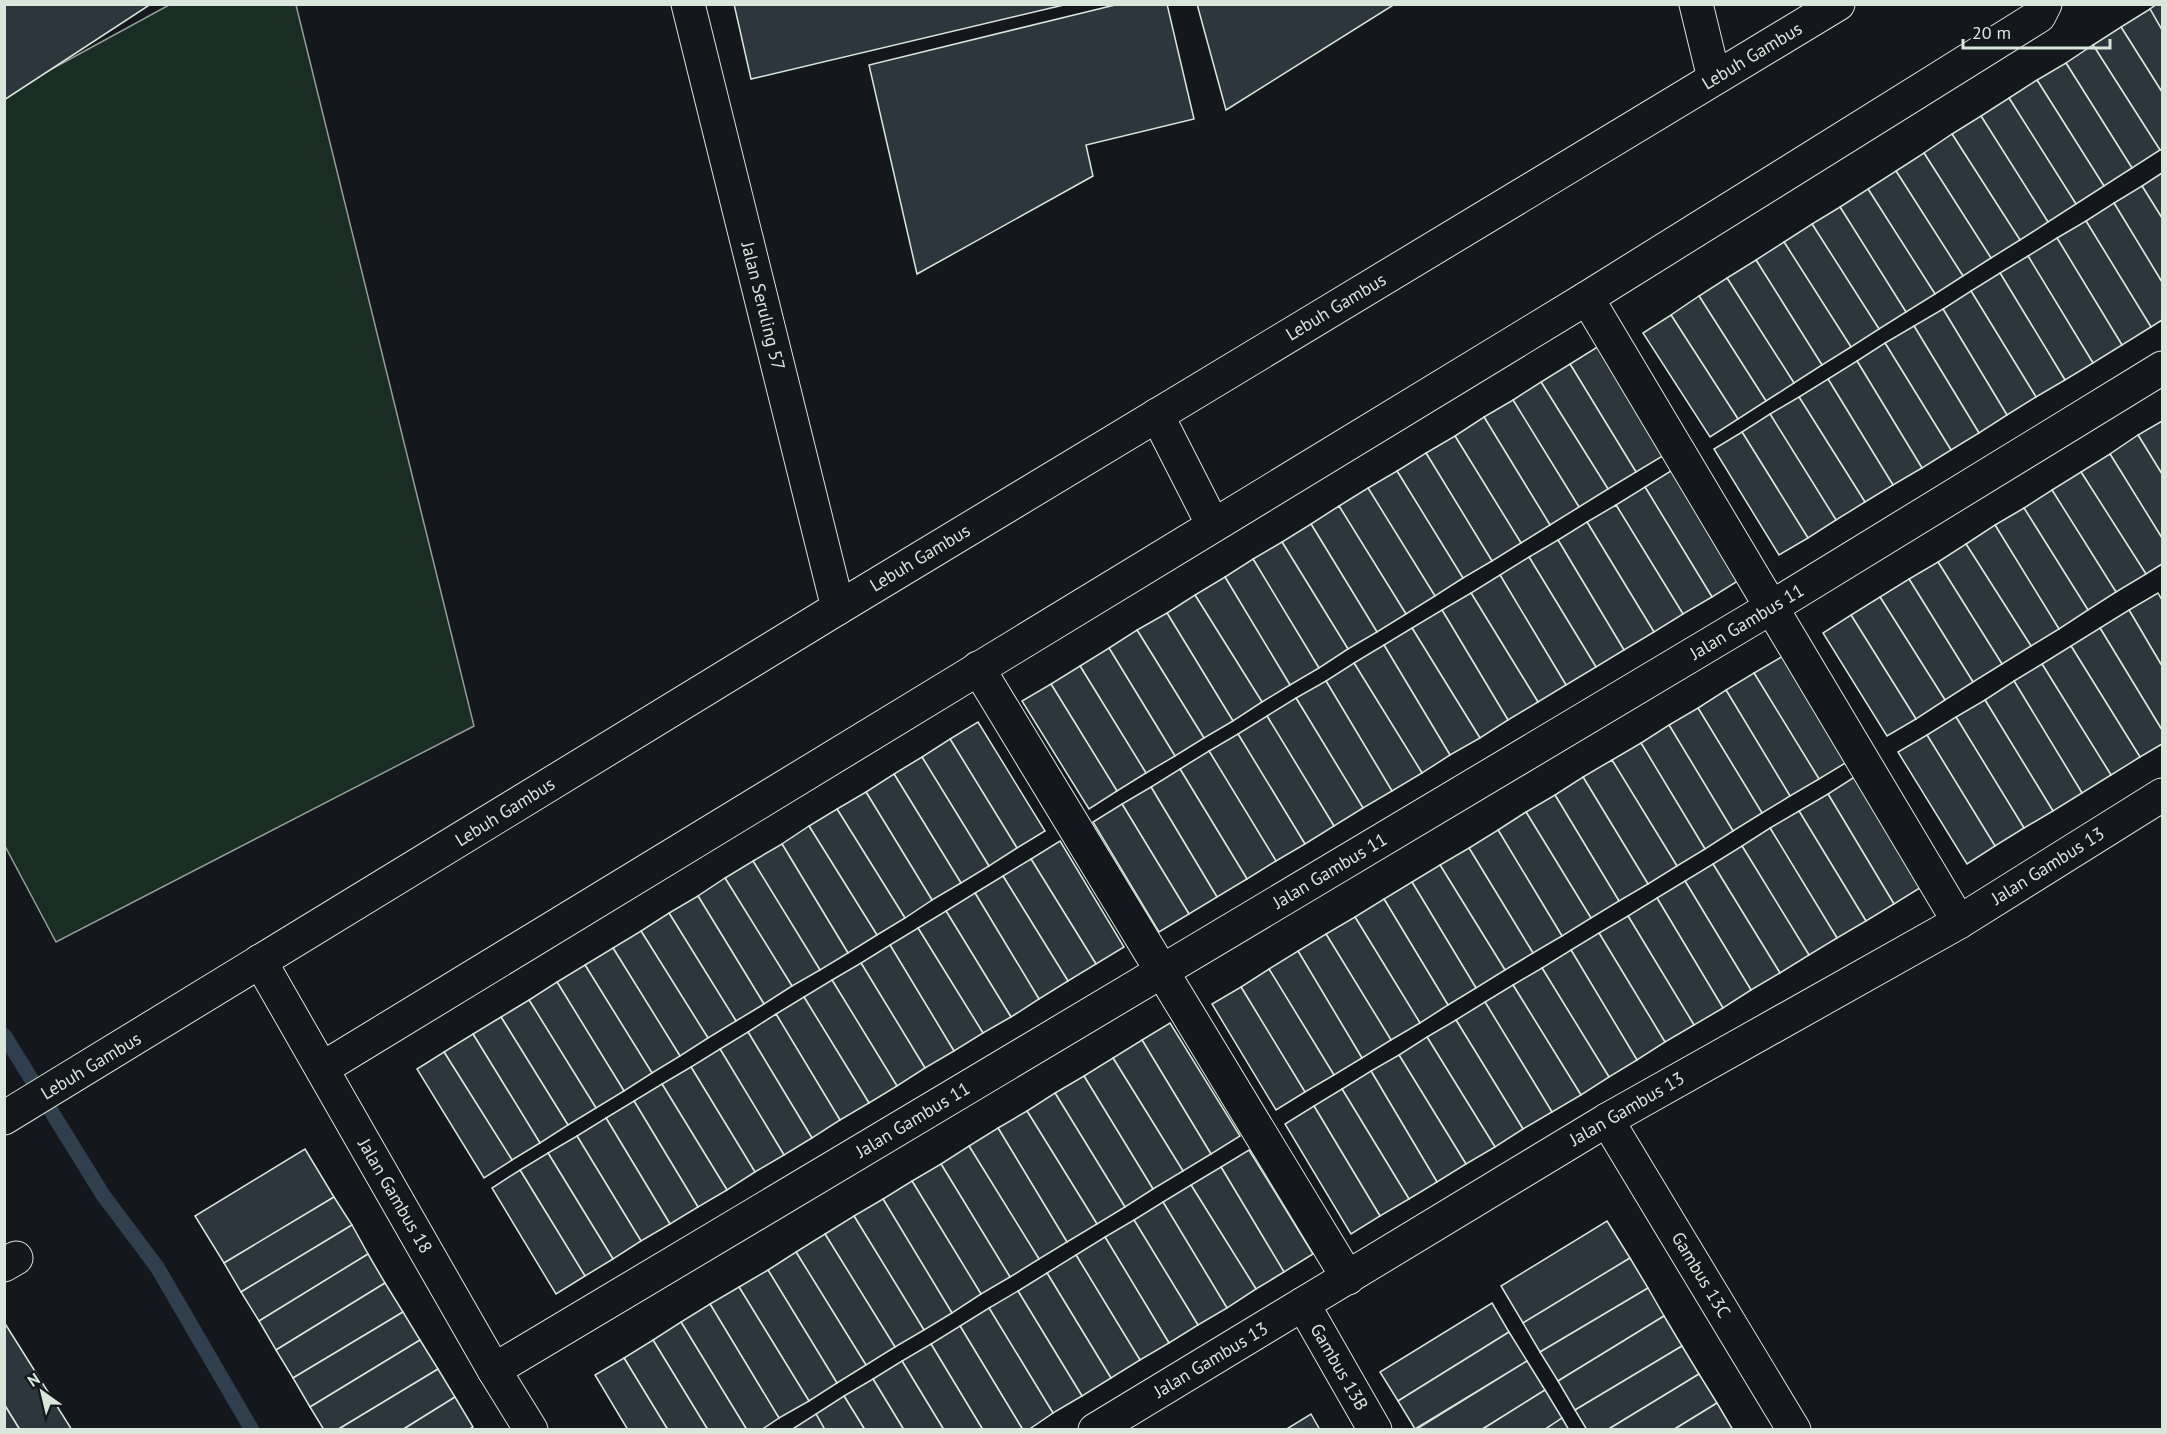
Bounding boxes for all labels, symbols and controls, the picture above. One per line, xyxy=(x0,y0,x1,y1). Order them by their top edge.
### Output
scale bar xyxy=(1963,12,2110,50)
street label: Lebuh Gambus xyxy=(1697,17,1806,95)
text: 20 m xyxy=(1972,21,2011,44)
street label: Jalan Seruling 57 xyxy=(736,238,791,372)
street label: Lebuh Gambus xyxy=(1281,268,1390,346)
street label: Lebuh Gambus xyxy=(865,519,974,597)
street label: Jalan Gambus 11 xyxy=(1685,578,1808,665)
street label: Lebuh Gambus xyxy=(451,772,559,851)
street label: Jalan Gambus 13 xyxy=(1986,822,2109,910)
street label: Jalan Gambus 11 xyxy=(1268,827,1391,914)
street label: Lebuh Gambus xyxy=(36,1027,145,1105)
street label: Jalan Gambus 13 xyxy=(1564,1066,1688,1151)
street label: Jalan Gambus 11 xyxy=(851,1076,974,1163)
street label: Jalan Gambus 18 xyxy=(353,1133,438,1257)
street label: Gambus 13C xyxy=(1667,1228,1736,1322)
street label: Jalan Gambus 13 xyxy=(1149,1316,1272,1403)
street label: Gambus 13B xyxy=(1305,1319,1374,1414)
north arrow xyxy=(12,1362,72,1422)
text: N xyxy=(24,1368,44,1391)

